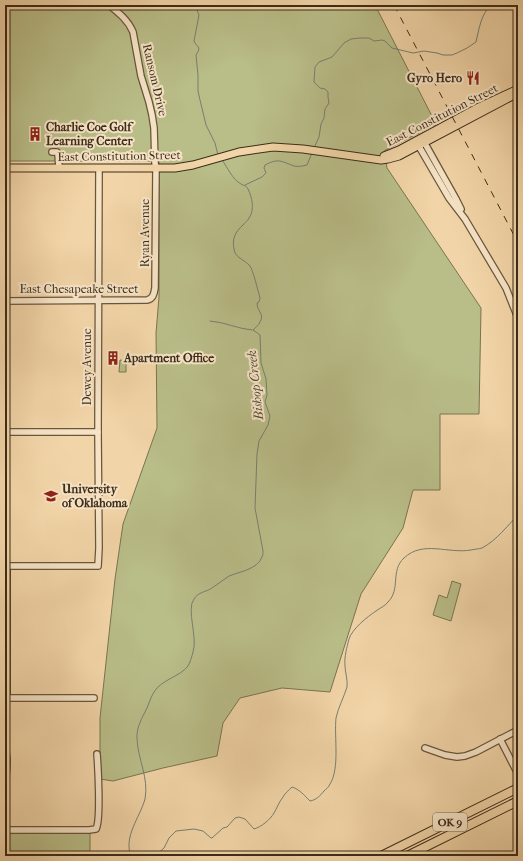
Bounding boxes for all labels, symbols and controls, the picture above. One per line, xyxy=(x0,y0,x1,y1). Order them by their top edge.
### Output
street label: Ransom Drive xyxy=(140,43,170,118)
restaurant icon: Gyro Hero xyxy=(465,70,481,86)
place label: Gyro Hero xyxy=(407,71,462,86)
street label: East Constitution Street xyxy=(384,80,501,149)
place label: Charlie Coe Golf Learning Center xyxy=(46,120,134,149)
building icon: Charlie Coe Golf Learning Center xyxy=(27,126,43,142)
street label: East Constitution Street xyxy=(57,148,182,164)
street label: Ryan Avenue xyxy=(138,199,152,267)
street label: East Chesapeake Street xyxy=(19,282,139,296)
street label: Dewey Avenue xyxy=(80,328,94,406)
water label: Bishop Creek xyxy=(244,349,266,422)
building icon: Apartment Office xyxy=(105,350,121,366)
place label: Apartment Office xyxy=(123,351,214,366)
place label: University of Oklahoma xyxy=(61,482,128,510)
school or university icon: University of Oklahoma xyxy=(43,488,59,504)
road number: OK 9 xyxy=(433,813,467,831)

